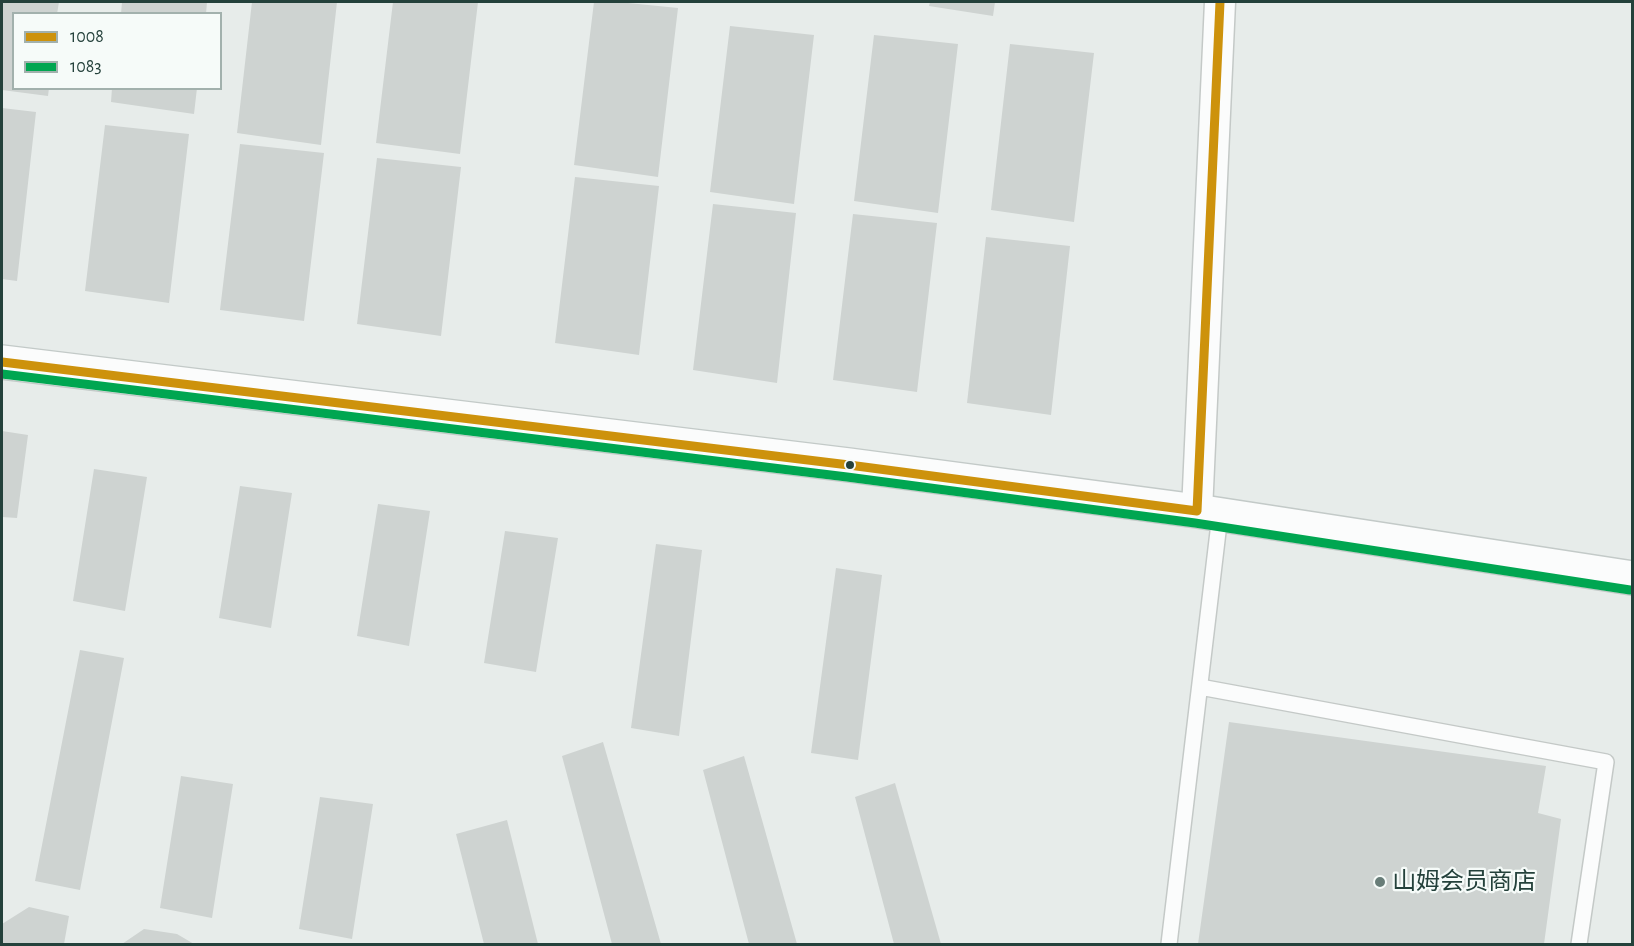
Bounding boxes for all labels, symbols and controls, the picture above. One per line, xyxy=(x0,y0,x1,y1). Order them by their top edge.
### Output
legend xyxy=(12,12,222,90)
text: 1008 xyxy=(70,28,104,46)
text: 1083 xyxy=(70,58,102,76)
unlabelled marker xyxy=(844,459,856,471)
place label: 山姆会员商店 xyxy=(1392,868,1536,896)
marker: 山姆会员商店 xyxy=(1373,875,1387,889)

